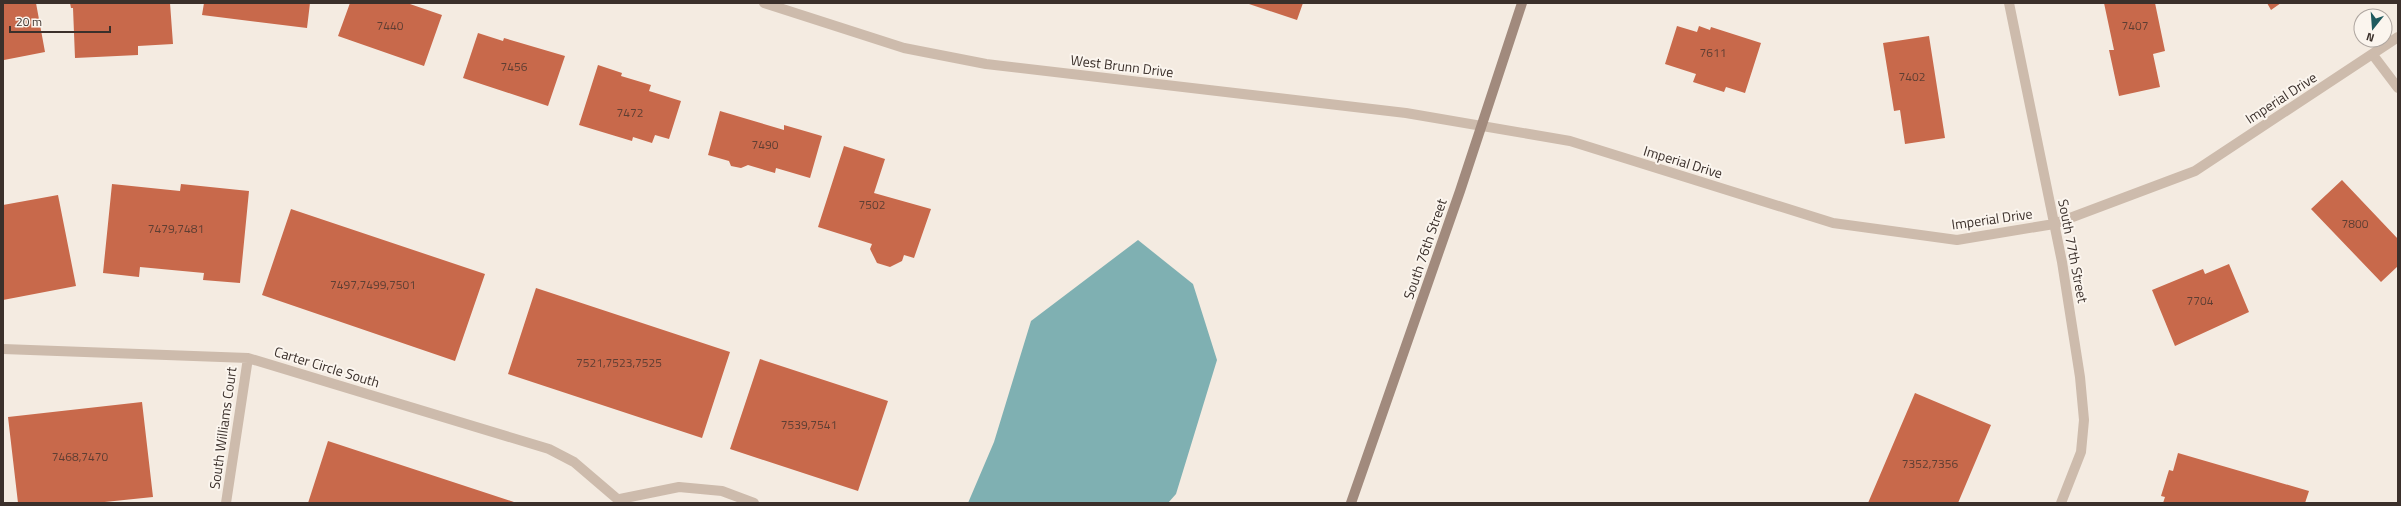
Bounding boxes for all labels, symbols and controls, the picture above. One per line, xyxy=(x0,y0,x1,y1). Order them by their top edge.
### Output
scale bar xyxy=(10,8,110,34)
north arrow xyxy=(2353,8,2393,48)
text: 20 m xyxy=(16,12,42,31)
house number: 7440 xyxy=(377,16,404,35)
house number: 7407 xyxy=(2122,16,2148,35)
text: N xyxy=(2364,29,2376,46)
house number: 7611 xyxy=(1700,43,1726,62)
street label: West Brunn Drive xyxy=(1069,49,1175,82)
house number: 7456 xyxy=(501,57,528,76)
house number: 7402 xyxy=(1899,67,1925,86)
street label: Imperial Drive xyxy=(2241,67,2321,129)
house number: 7472 xyxy=(617,103,643,122)
house number: 7490 xyxy=(752,135,779,154)
street label: Imperial Drive xyxy=(1641,140,1725,183)
house number: 7502 xyxy=(859,195,885,214)
street label: South 76th Street xyxy=(1397,196,1452,302)
street label: South 77th Street xyxy=(2053,197,2094,305)
street label: Imperial Drive xyxy=(1950,202,2034,235)
house number: 7800 xyxy=(2342,214,2369,233)
house number: 7479,7481 xyxy=(148,219,204,238)
house number: 7497,7499,7501 xyxy=(330,275,416,294)
house number: 7704 xyxy=(2187,291,2214,310)
street label: Carter Circle South xyxy=(272,341,382,393)
house number: 7521,7523,7525 xyxy=(576,353,662,372)
street label: South Williams Court xyxy=(204,365,241,490)
house number: 7539,7541 xyxy=(781,415,837,434)
house number: 7468,7470 xyxy=(52,447,108,466)
house number: 7352,7356 xyxy=(1902,454,1958,473)

